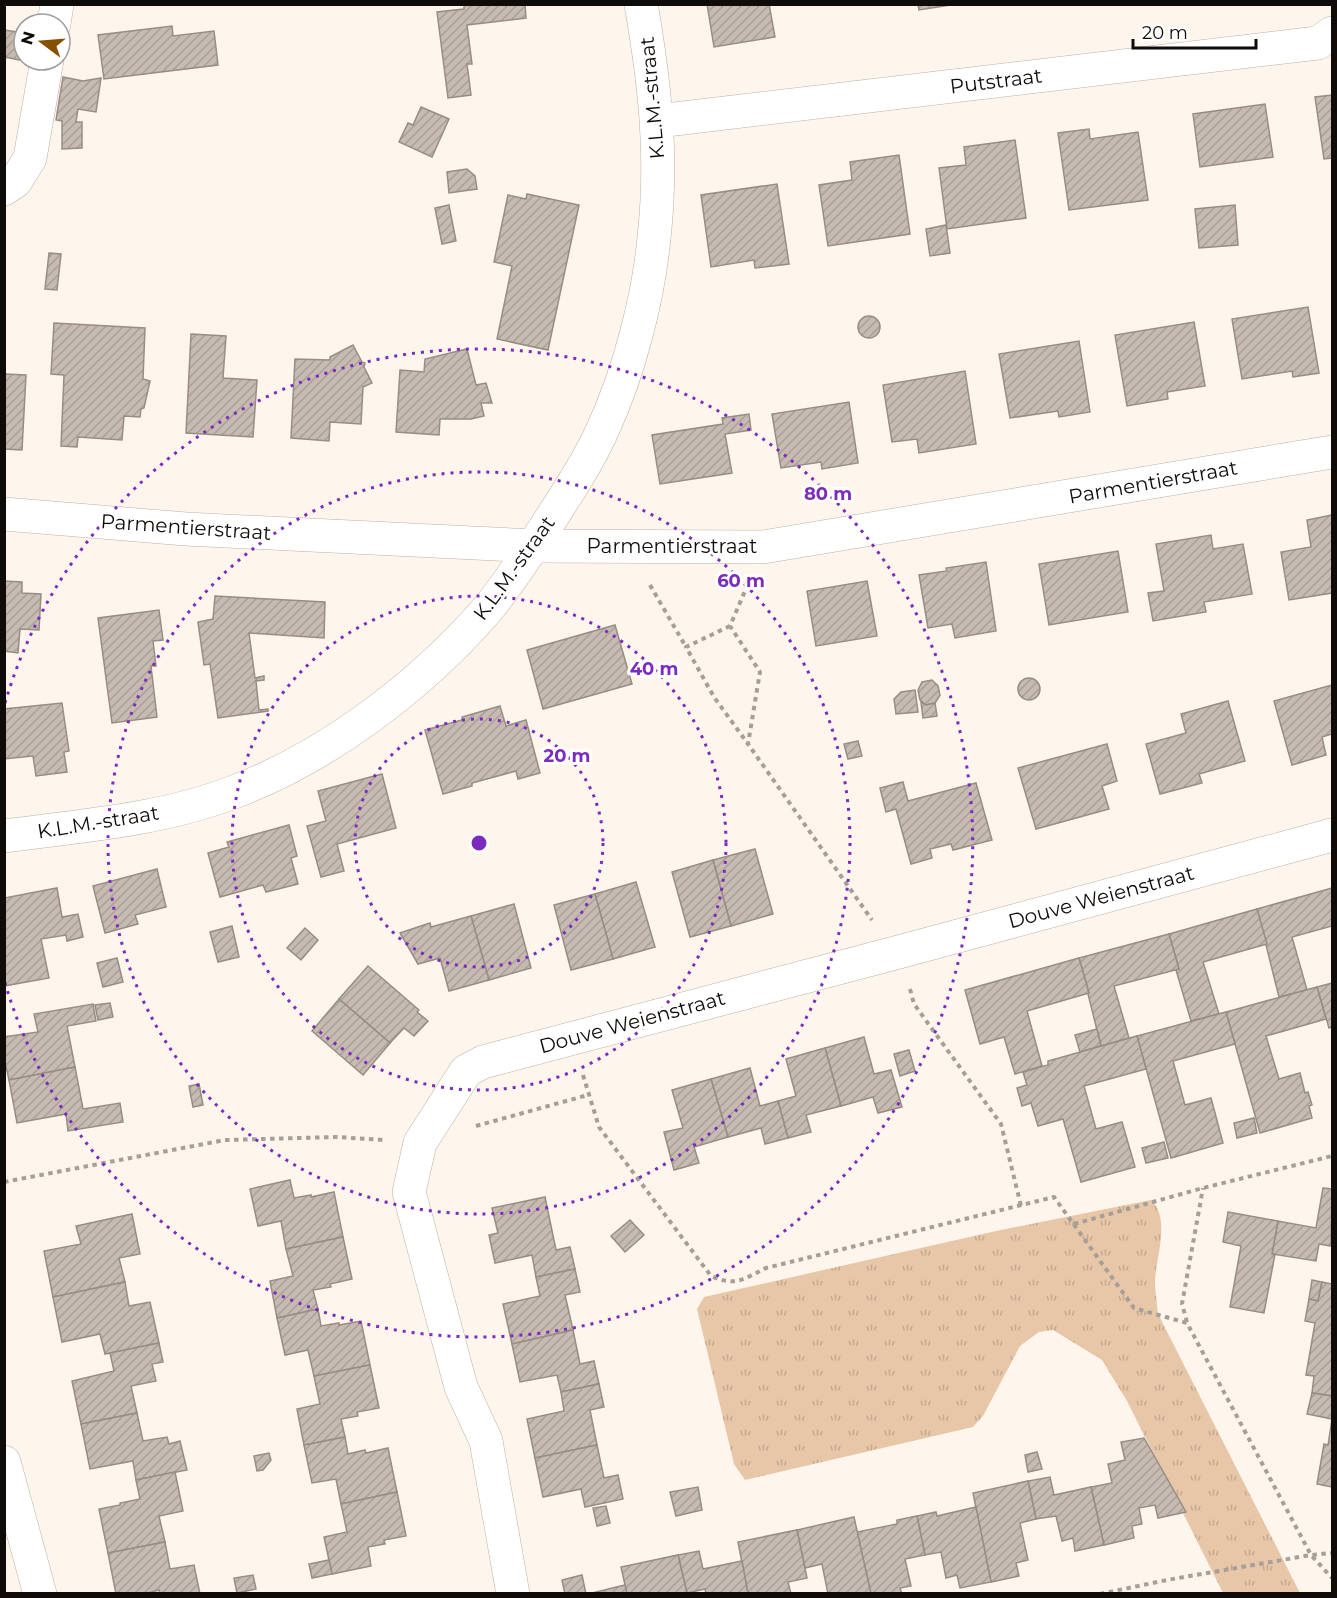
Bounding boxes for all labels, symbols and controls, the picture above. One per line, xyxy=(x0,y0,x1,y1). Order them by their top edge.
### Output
north arrow xyxy=(12,12,72,72)
scale bar xyxy=(1133,12,1256,50)
text: 20 m xyxy=(1142,22,1188,44)
text: N xyxy=(17,29,39,47)
street label: K.L.M.-straat xyxy=(635,36,669,160)
street label: Putstraat xyxy=(949,63,1043,99)
street label: Parmentierstraat xyxy=(1067,455,1239,509)
text: 80 m xyxy=(804,483,852,505)
street label: Parmentierstraat xyxy=(100,509,272,545)
street label: K.L.M.-straat xyxy=(468,511,560,625)
street label: Parmentierstraat xyxy=(587,534,757,558)
text: 60 m xyxy=(717,570,765,592)
text: 40 m xyxy=(630,658,678,680)
text: 20 m xyxy=(544,745,590,767)
street label: K.L.M.-straat xyxy=(36,801,160,843)
centre of rings xyxy=(469,833,489,853)
street label: Douve Weienstraat xyxy=(1005,861,1197,933)
street label: Douve Weienstraat xyxy=(536,986,728,1058)

